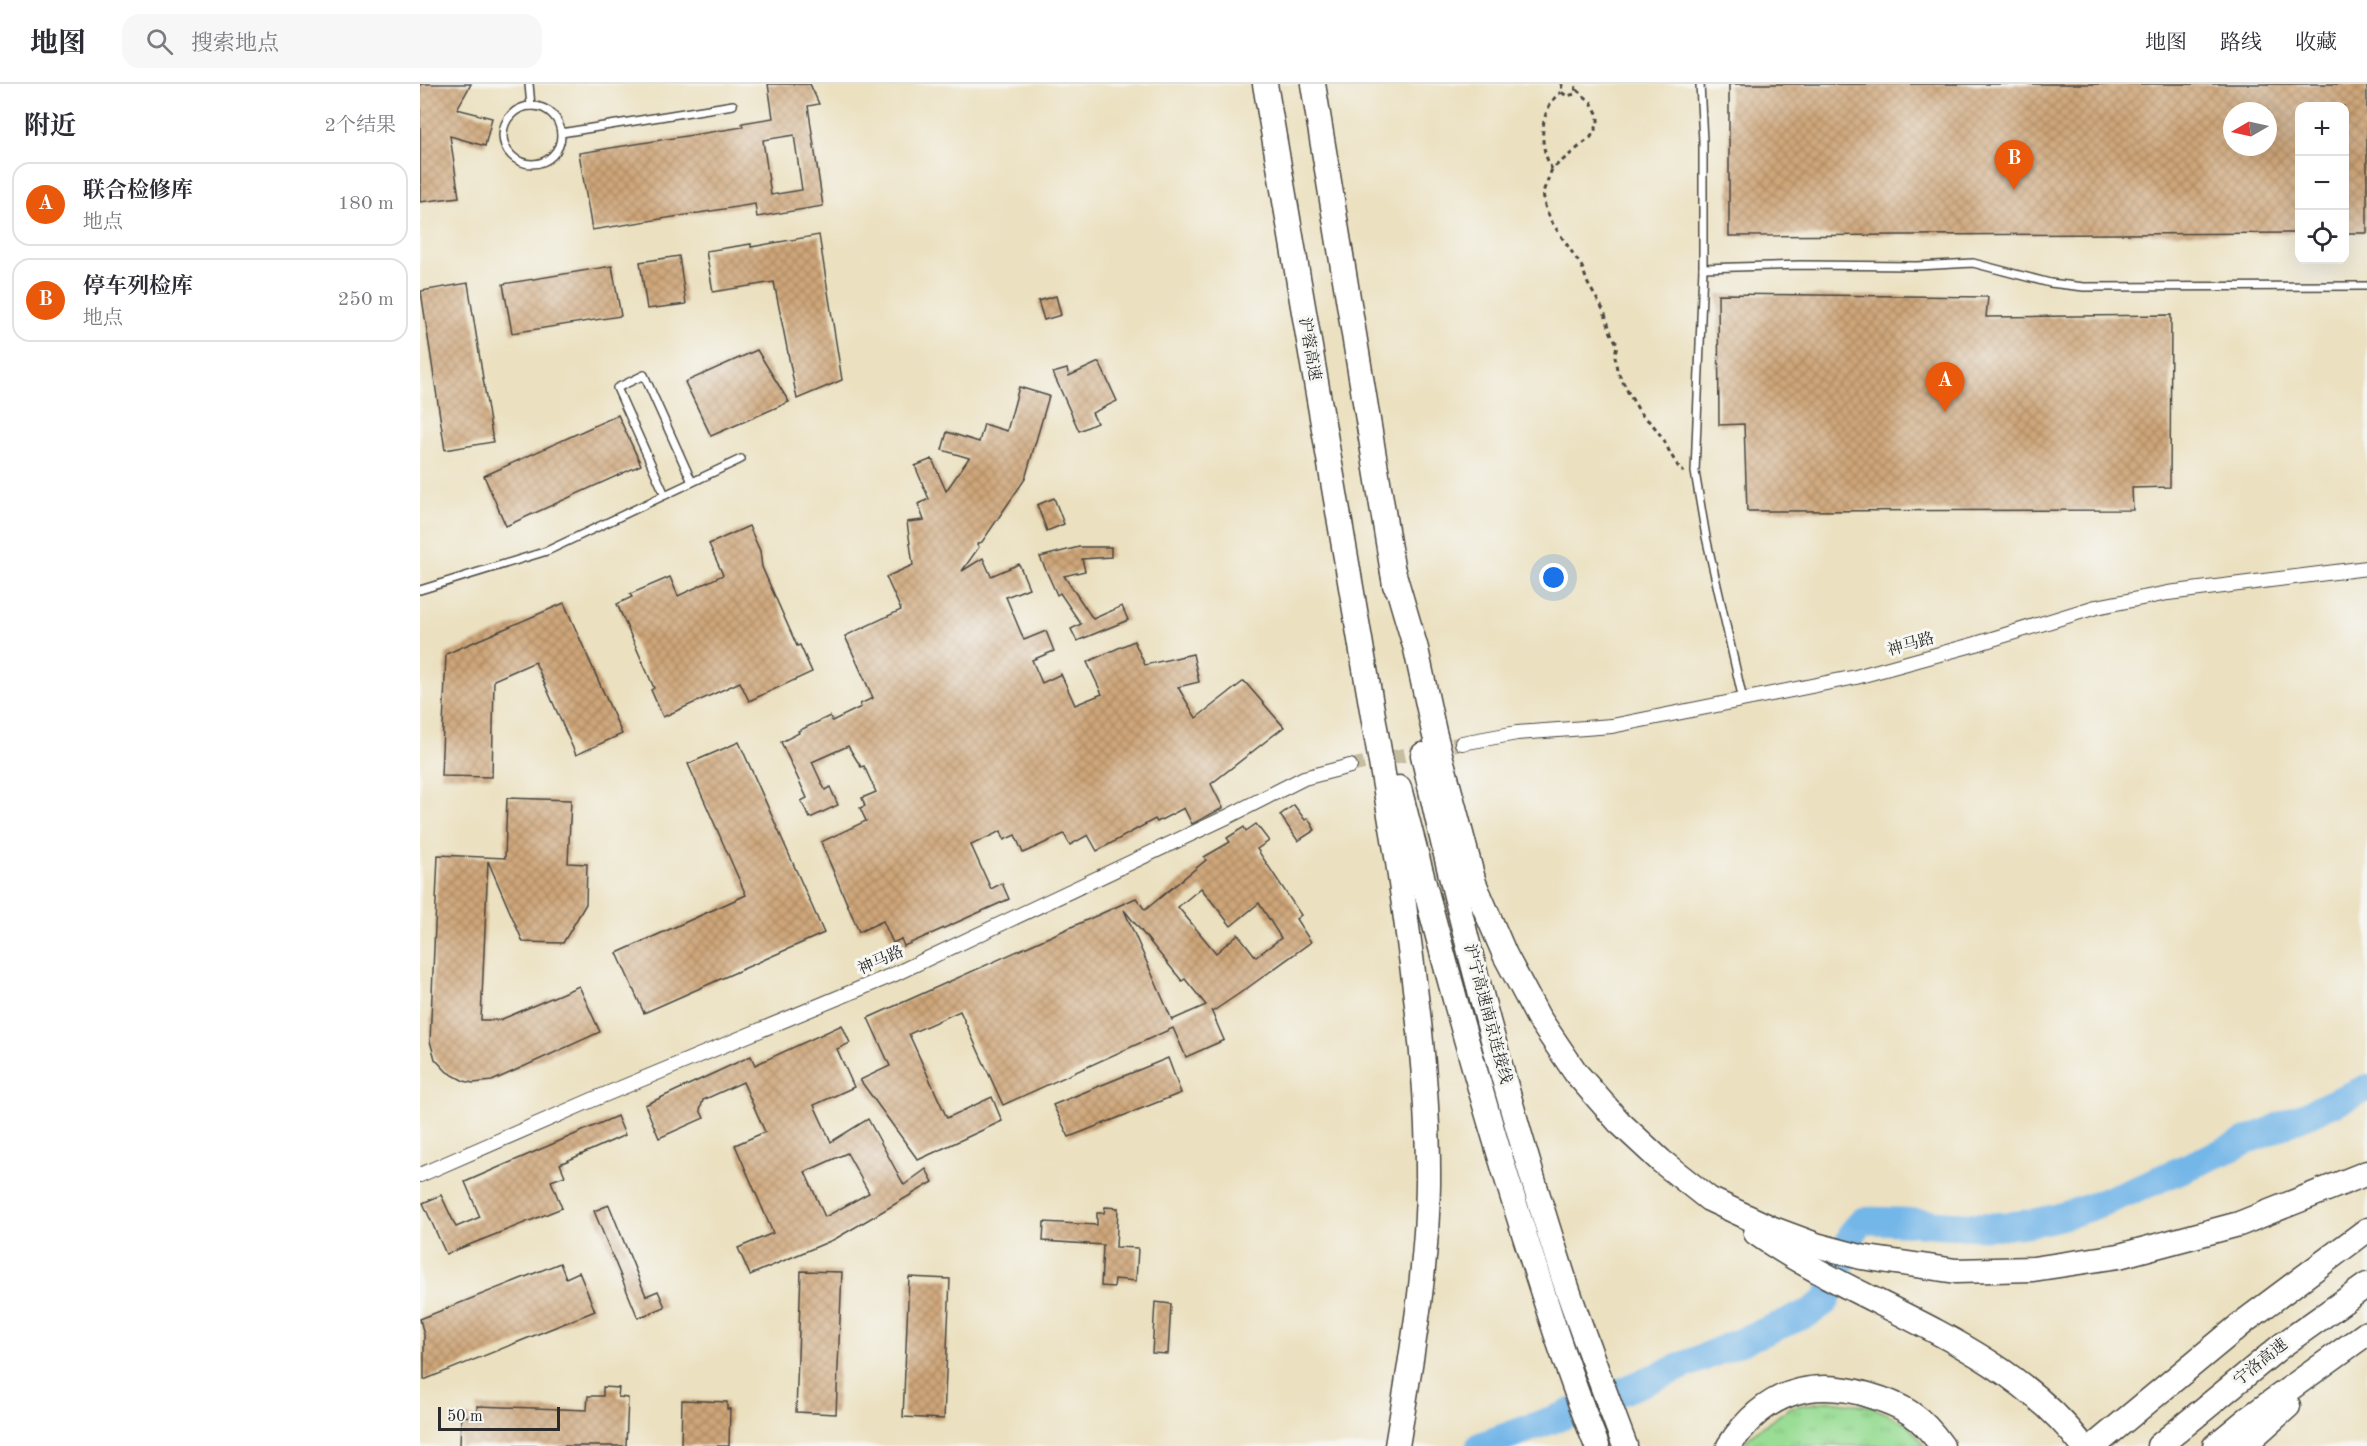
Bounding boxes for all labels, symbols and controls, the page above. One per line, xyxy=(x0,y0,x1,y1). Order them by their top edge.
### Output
search box xyxy=(122,14,542,68)
icon: search xyxy=(143,25,176,58)
text: 地图 xyxy=(30,31,86,59)
text: 搜索地点 xyxy=(191,33,279,55)
text: 地图 xyxy=(2145,33,2187,54)
text: 路线 xyxy=(2220,33,2262,54)
text: 收藏 xyxy=(2295,33,2337,54)
north arrow xyxy=(2223,102,2277,156)
map controls xyxy=(2295,102,2349,264)
button: + xyxy=(2295,102,2349,156)
text: 附近 xyxy=(24,114,76,140)
text: 2个结果 xyxy=(324,116,396,136)
pin: B xyxy=(1994,141,2034,190)
button: − xyxy=(2295,156,2349,210)
text: 联合检修库 xyxy=(83,180,193,202)
text: A xyxy=(38,194,53,214)
text: 180 m xyxy=(338,194,394,214)
button: locate xyxy=(2295,210,2349,264)
text: 地点 xyxy=(83,213,123,233)
text: 停车列检库 xyxy=(83,276,193,298)
text: B xyxy=(38,290,53,310)
text: 250 m xyxy=(338,290,394,310)
text: 地点 xyxy=(83,309,123,329)
street label: 沪蓉高速 xyxy=(1296,316,1324,382)
pin: A xyxy=(1926,362,1964,412)
your location xyxy=(1539,563,1568,592)
street label: 神马路 xyxy=(1885,629,1936,659)
street label: 神马路 xyxy=(855,942,906,978)
street label: 沪宁高速南京连接线 xyxy=(1461,942,1515,1086)
street label: 宁洛高速 xyxy=(2230,1335,2291,1389)
scale bar xyxy=(438,1404,560,1432)
text: 50 m xyxy=(447,1409,483,1425)

